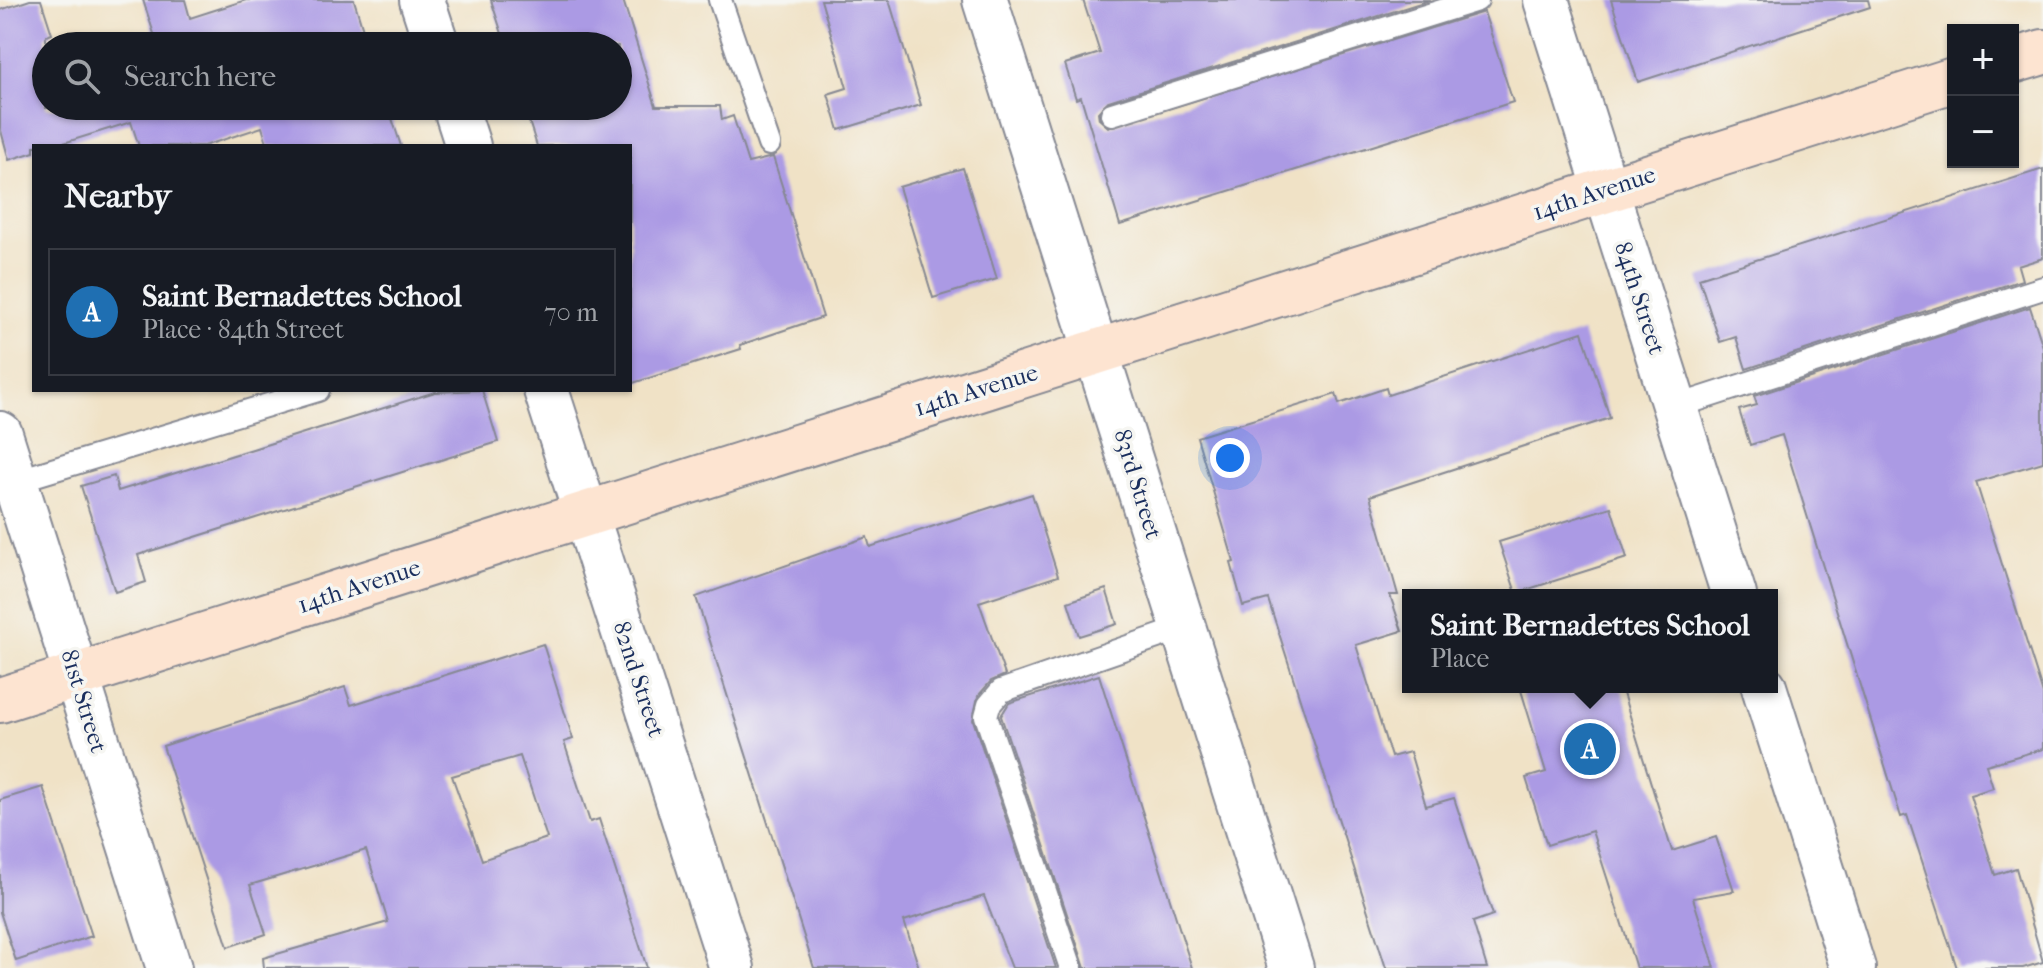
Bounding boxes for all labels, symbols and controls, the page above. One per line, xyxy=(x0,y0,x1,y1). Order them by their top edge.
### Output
map controls xyxy=(1947,24,2019,168)
button: + xyxy=(1947,24,2019,96)
search box xyxy=(32,32,632,120)
icon: search xyxy=(60,54,104,98)
text: Search here xyxy=(124,59,276,94)
button: − xyxy=(1947,96,2019,168)
street label: 14th Avenue xyxy=(1529,160,1659,226)
text: Nearby xyxy=(64,176,171,216)
street label: 84th Street xyxy=(1609,238,1671,358)
text: Saint Bernadettes School xyxy=(142,279,462,314)
text: A xyxy=(84,297,100,328)
text: 70 m xyxy=(544,297,598,328)
text: Place · 84th Street xyxy=(142,314,344,345)
street label: 14th Avenue xyxy=(911,358,1041,422)
street label: 83rd Street xyxy=(1108,426,1168,543)
your location xyxy=(1210,438,1250,478)
street label: 14th Avenue xyxy=(294,553,424,619)
popup xyxy=(1402,589,1778,693)
text: Saint Bernadettes School xyxy=(1430,608,1750,643)
street label: 82nd Street xyxy=(607,618,671,741)
text: Place xyxy=(1430,643,1489,674)
street label: 81st Street xyxy=(55,646,113,756)
pin: A xyxy=(1564,719,1616,779)

